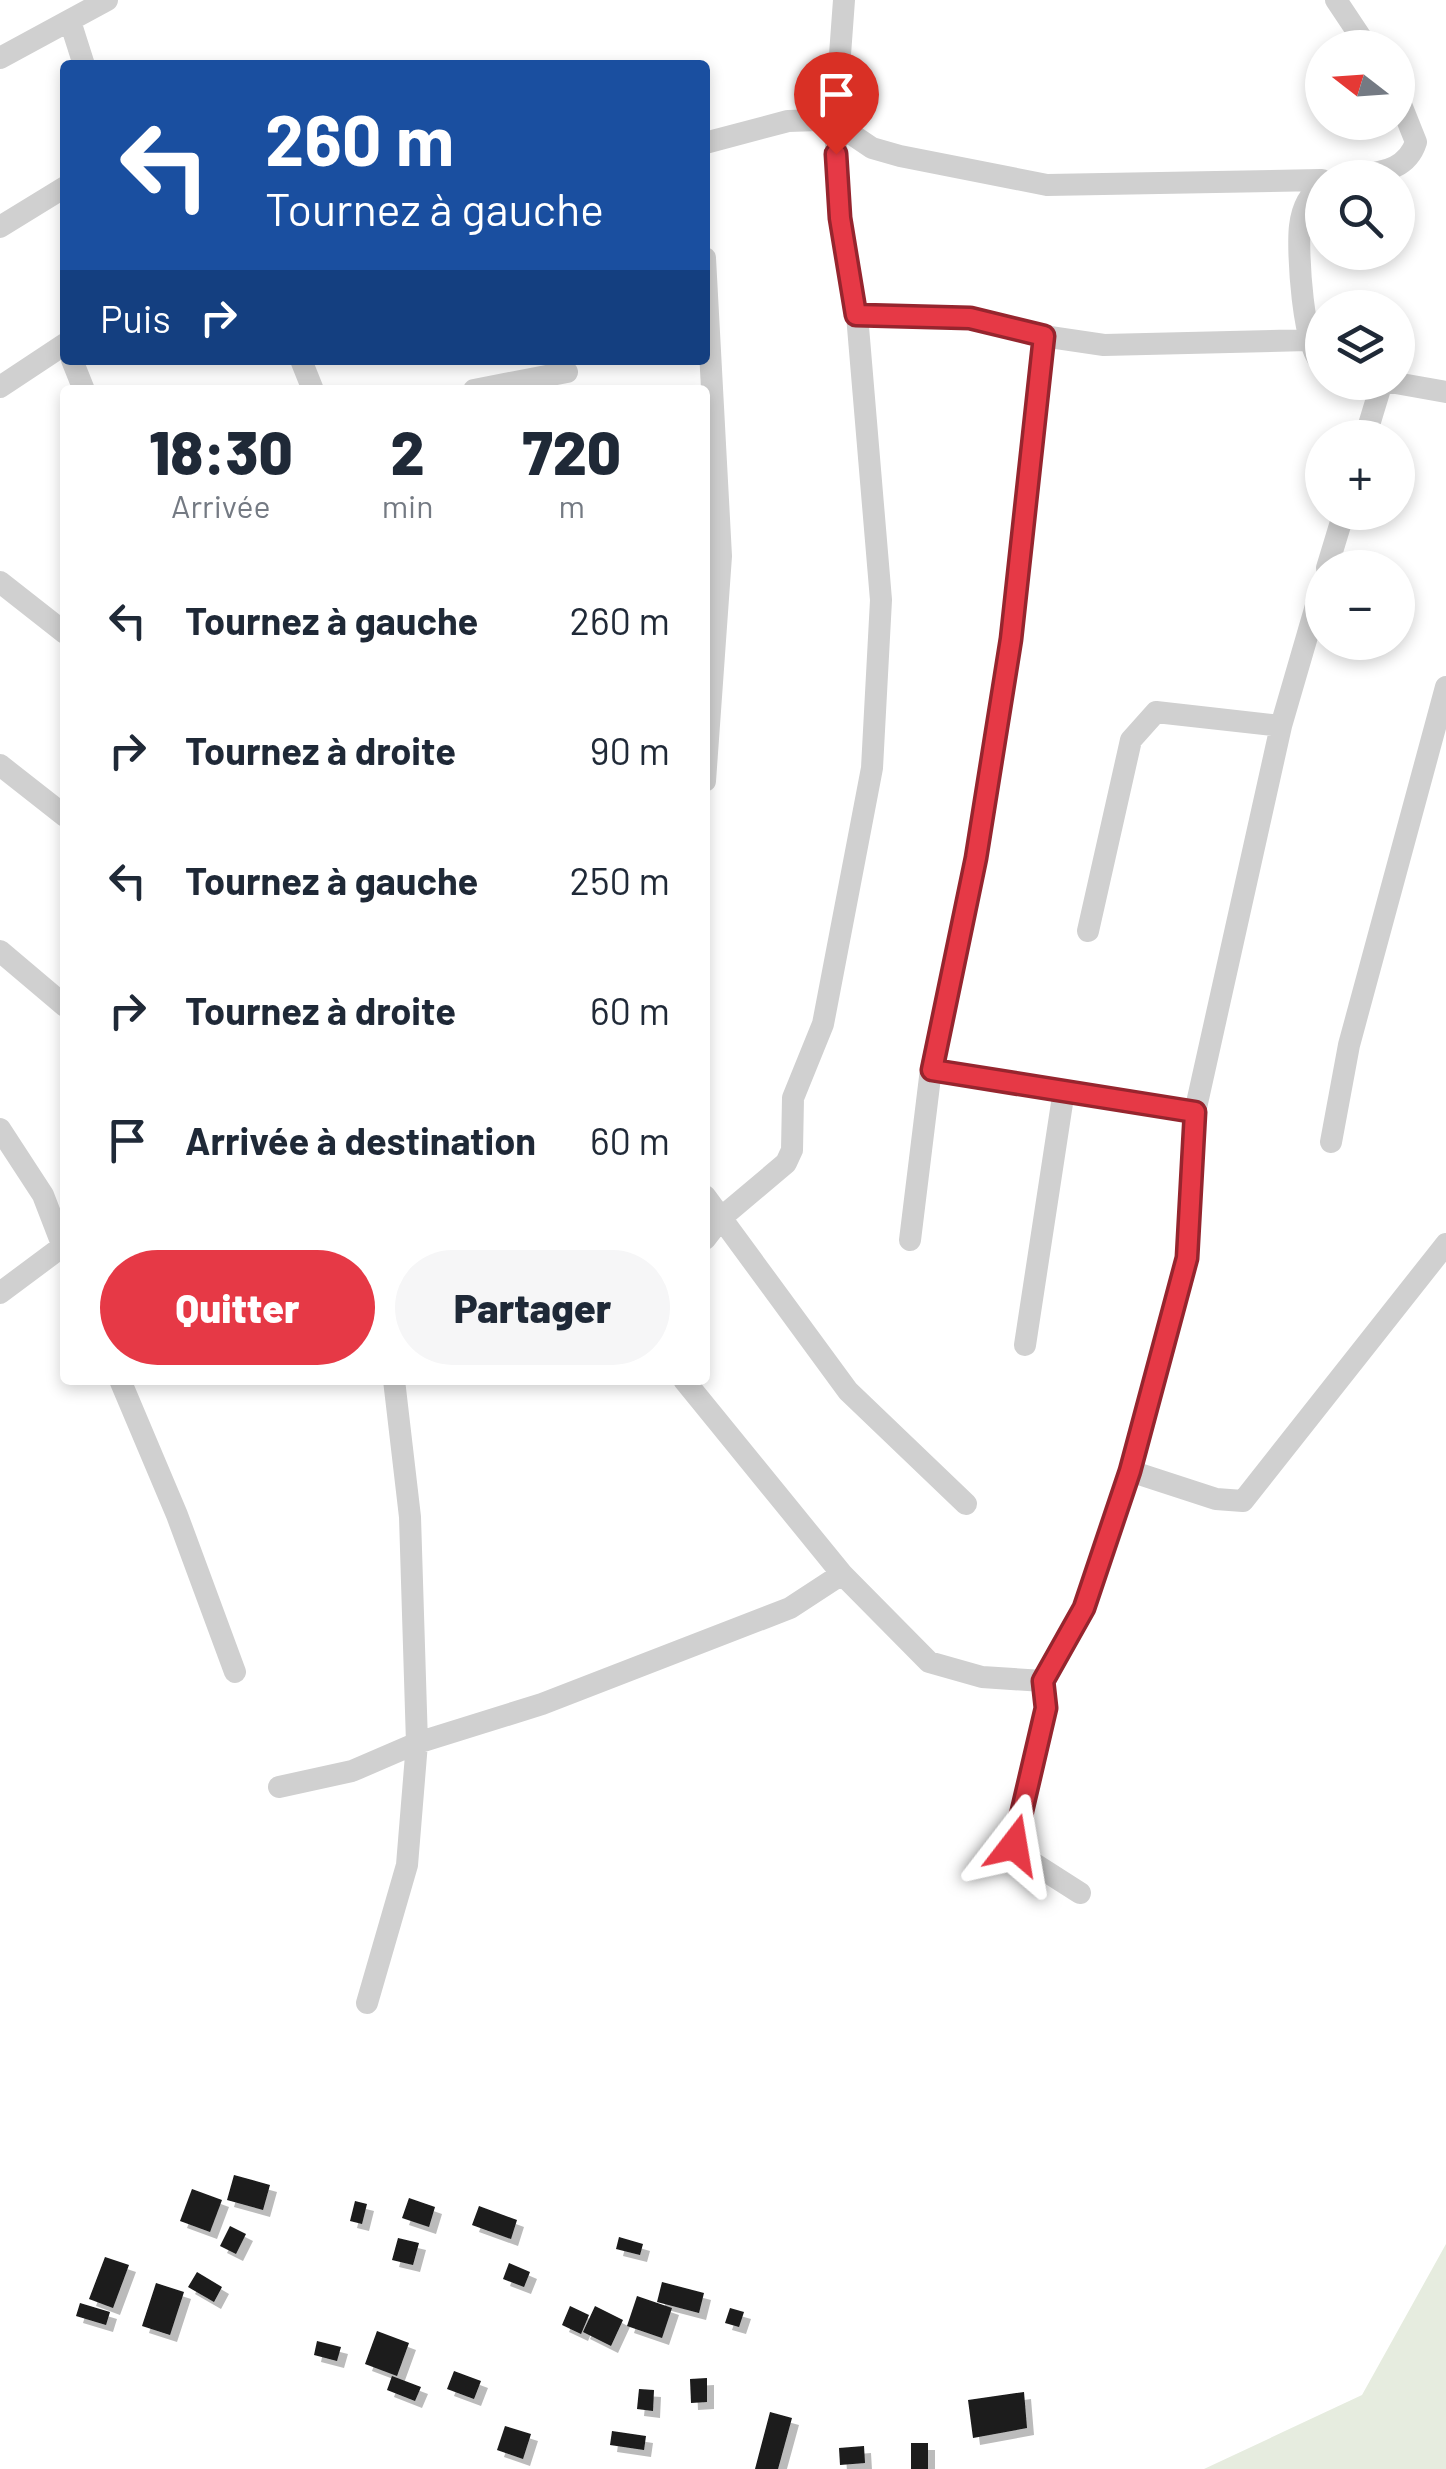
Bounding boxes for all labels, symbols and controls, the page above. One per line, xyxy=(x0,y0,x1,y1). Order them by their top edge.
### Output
north arrow xyxy=(1305,30,1415,140)
map controls xyxy=(1305,30,1415,660)
pin xyxy=(794,52,879,155)
icon: arrive xyxy=(809,67,864,122)
text: 260 m xyxy=(265,96,454,180)
icon: left xyxy=(100,100,230,230)
button: search xyxy=(1305,160,1415,270)
text: Tournez à gauche xyxy=(265,181,604,235)
icon: right xyxy=(191,290,246,345)
button: layers xyxy=(1305,290,1415,400)
text: Puis xyxy=(100,295,171,341)
text: 18:30 xyxy=(149,415,293,487)
text: 2 xyxy=(391,415,425,487)
text: 720 xyxy=(522,415,621,487)
button: + xyxy=(1305,420,1415,530)
text: Arrivée xyxy=(171,486,271,524)
text: min xyxy=(382,486,434,524)
text: m xyxy=(559,486,585,524)
button: − xyxy=(1305,550,1415,660)
icon: left xyxy=(100,593,155,648)
text: Tournez à gauche xyxy=(185,597,478,643)
text: 260 m xyxy=(570,597,670,643)
icon: right xyxy=(100,723,155,778)
text: Tournez à droite xyxy=(185,727,456,773)
text: 90 m xyxy=(590,727,670,773)
icon: left xyxy=(100,853,155,908)
text: Tournez à gauche xyxy=(185,857,478,903)
text: 250 m xyxy=(570,857,670,903)
icon: right xyxy=(100,983,155,1038)
text: Tournez à droite xyxy=(185,987,456,1033)
text: 60 m xyxy=(590,987,670,1033)
icon: arrive xyxy=(100,1113,155,1168)
text: Arrivée à destination xyxy=(185,1117,536,1163)
text: 60 m xyxy=(590,1117,670,1163)
button: Quitter xyxy=(100,1250,375,1365)
button: Partager xyxy=(395,1250,670,1365)
position arrow xyxy=(962,1793,1066,1897)

